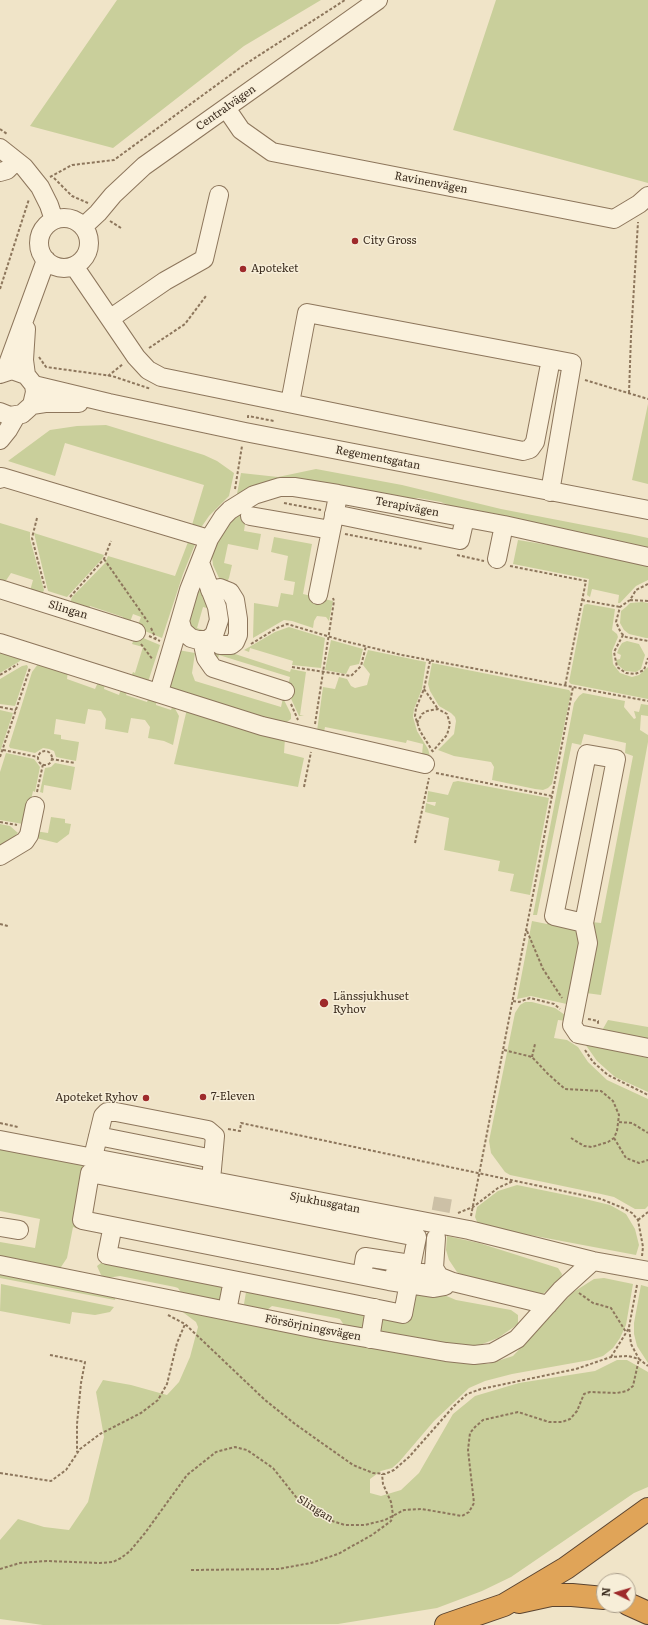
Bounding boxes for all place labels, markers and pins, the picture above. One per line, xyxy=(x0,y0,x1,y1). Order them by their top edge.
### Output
place label: City Gross xyxy=(363,234,417,248)
marker: City Gross xyxy=(350,236,360,246)
place label: Apoteket xyxy=(251,262,298,276)
marker: Apoteket xyxy=(238,264,248,274)
place label: Länssjukhuset Ryhov xyxy=(333,990,409,1016)
marker: Länssjukhuset Ryhov xyxy=(318,997,330,1009)
place label: 7-Eleven xyxy=(211,1090,255,1104)
place label: Apoteket Ryhov xyxy=(55,1091,138,1105)
marker: 7-Eleven xyxy=(198,1092,208,1102)
marker: Apoteket Ryhov xyxy=(141,1093,151,1103)

